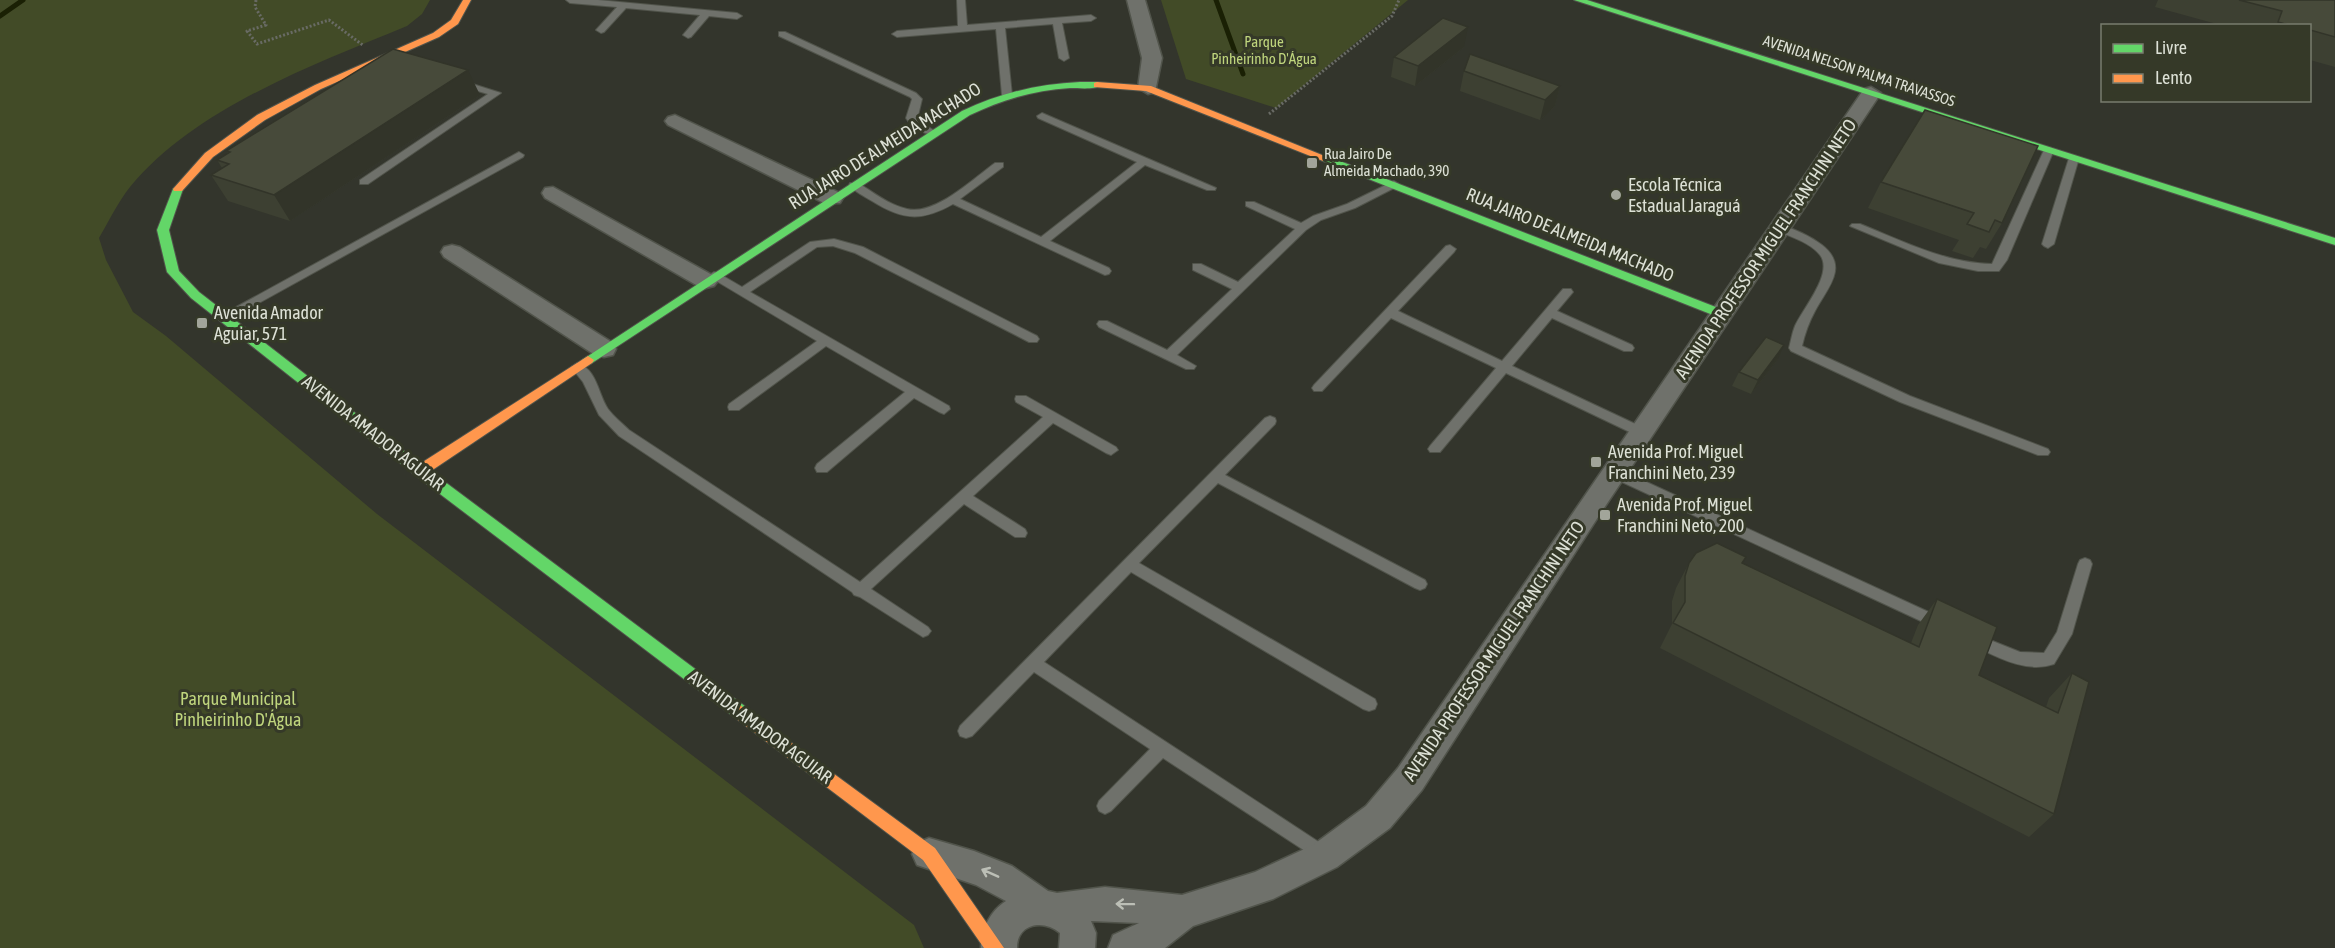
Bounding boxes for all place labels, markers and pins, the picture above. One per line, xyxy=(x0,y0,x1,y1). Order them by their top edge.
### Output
place label: Rua Jairo De Almeida Machado, 390 xyxy=(1324,145,1449,179)
marker: Rua Jairo De Almeida Machado, 390 xyxy=(1305,156,1319,170)
place label: Escola Técnica Estadual Jaraguá xyxy=(1628,174,1741,216)
marker: Escola Técnica Estadual Jaraguá xyxy=(1609,188,1623,202)
place label: Avenida Amador Aguiar, 571 xyxy=(214,302,324,344)
marker: Avenida Amador Aguiar, 571 xyxy=(195,316,209,330)
place label: Avenida Prof. Miguel Franchini Neto, 239 xyxy=(1608,441,1743,483)
marker: Avenida Prof. Miguel Franchini Neto, 239 xyxy=(1589,455,1603,469)
place label: Avenida Prof. Miguel Franchini Neto, 200 xyxy=(1617,494,1752,536)
marker: Avenida Prof. Miguel Franchini Neto, 200 xyxy=(1598,508,1612,522)

